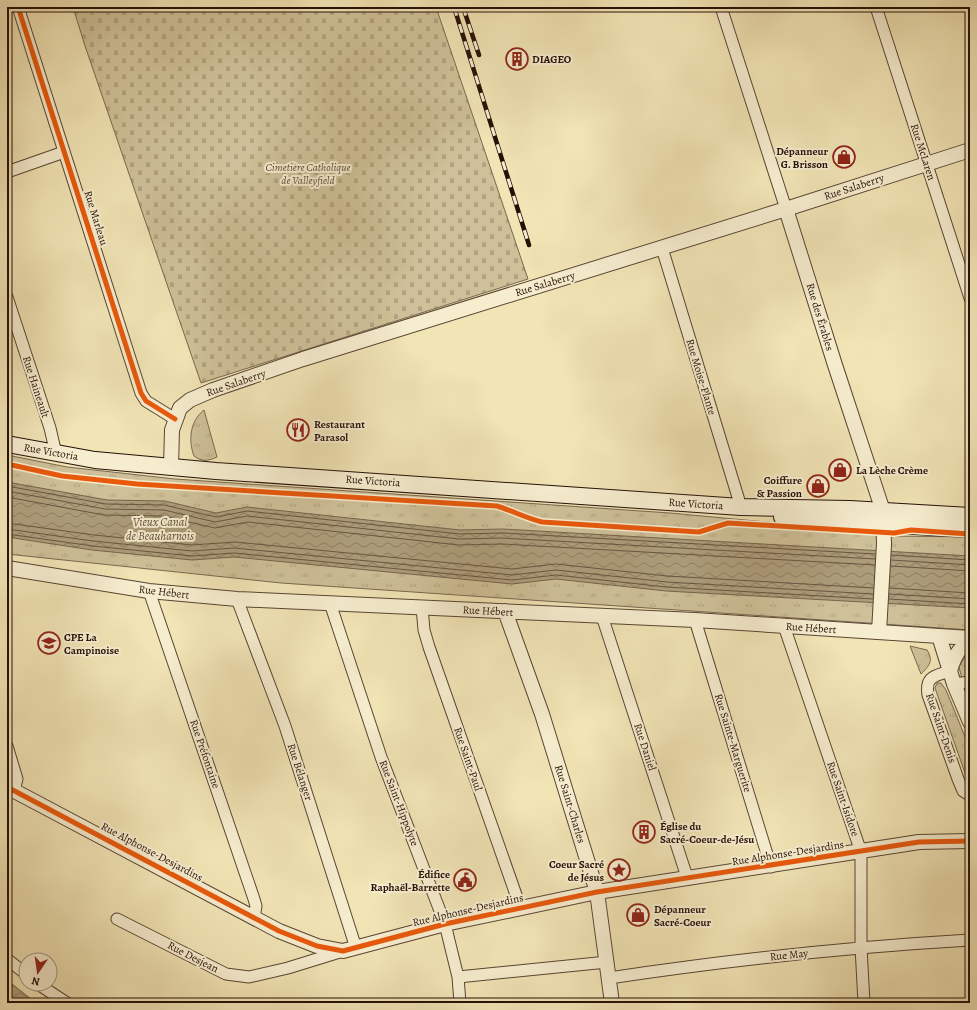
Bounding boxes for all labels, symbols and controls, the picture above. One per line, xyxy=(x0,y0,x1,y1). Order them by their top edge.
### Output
building icon: DIAGEO xyxy=(504,46,530,72)
place label: DIAGEO xyxy=(532,52,572,67)
street label: Rue McLaren xyxy=(907,122,939,182)
place label: Dépanneur G. Brisson xyxy=(776,144,828,172)
shop icon: Dépanneur G. Brisson xyxy=(831,144,857,170)
park label: Cimetière Catholique de Valleyfield xyxy=(265,160,351,188)
street label: Rue Salaberry xyxy=(822,170,886,204)
street label: Rue Marleau xyxy=(81,189,111,247)
street label: Rue Salaberry xyxy=(513,268,577,300)
street label: Rue des Érables xyxy=(803,281,837,353)
street label: Rue Moise-Plante xyxy=(682,337,720,417)
street label: Rue Haineault xyxy=(19,354,53,420)
street label: Rue Salaberry xyxy=(204,366,268,400)
restaurant icon: Restaurant Parasol xyxy=(285,417,311,443)
place label: Restaurant Parasol xyxy=(314,417,365,445)
street label: Rue Victoria xyxy=(23,440,80,464)
shop icon: La Lèche Crème xyxy=(827,457,853,483)
place label: La Lèche Crème xyxy=(856,463,928,478)
street label: Rue Victoria xyxy=(345,472,402,490)
place label: Coiffure & Passion xyxy=(757,473,802,501)
shop icon: Coiffure & Passion xyxy=(805,473,831,499)
street label: Rue Victoria xyxy=(668,495,725,513)
water label: Vieux Canal de Beauharnois xyxy=(126,514,194,544)
street label: Rue Hébert xyxy=(138,581,190,603)
street label: Rue Hébert xyxy=(462,602,514,620)
street label: Rue Hébert xyxy=(785,619,837,637)
school or university icon: CPE La Campinoise xyxy=(36,630,62,656)
place label: CPE La Campinoise xyxy=(64,630,119,658)
street label: Rue Saint-Denis xyxy=(922,691,960,765)
street label: Rue Sainte-Marguerite xyxy=(711,692,755,794)
street label: Rue Préfontaine xyxy=(186,717,224,791)
street label: Rue Daniel xyxy=(630,721,660,773)
street label: Rue Saint-Paul xyxy=(450,725,486,793)
street label: Rue Bélanger xyxy=(284,741,316,803)
street label: Rue Saint-Hippolyte xyxy=(376,758,422,848)
street label: Rue Saint-Isidore xyxy=(823,759,863,839)
street label: Rue Saint-Charles xyxy=(551,763,589,845)
street label: Rue Alphonse-Desjardins xyxy=(98,819,206,885)
building icon: Église du Sacré-Coeur-de-Jésu xyxy=(631,819,657,845)
place label: Église du Sacré-Coeur-de-Jésu xyxy=(660,819,755,847)
street label: Rue Alphonse-Desjardins xyxy=(731,837,845,869)
place label: Coeur Sacré de Jésus xyxy=(549,857,605,885)
place icon: Coeur Sacré de Jésus xyxy=(606,857,632,883)
place label: Édifice Raphaël-Barrette xyxy=(370,867,450,895)
public building icon: Édifice Raphaël-Barrette xyxy=(452,867,478,893)
street label: Rue Alphonse-Desjardins xyxy=(411,890,525,930)
shop icon: Dépanneur Sacré-Coeur xyxy=(625,902,651,928)
place label: Dépanneur Sacré-Coeur xyxy=(654,902,712,930)
street label: Rue Desjean xyxy=(165,938,221,976)
street label: Rue May xyxy=(769,946,809,964)
north arrow xyxy=(18,952,58,992)
text: N xyxy=(30,973,41,989)

